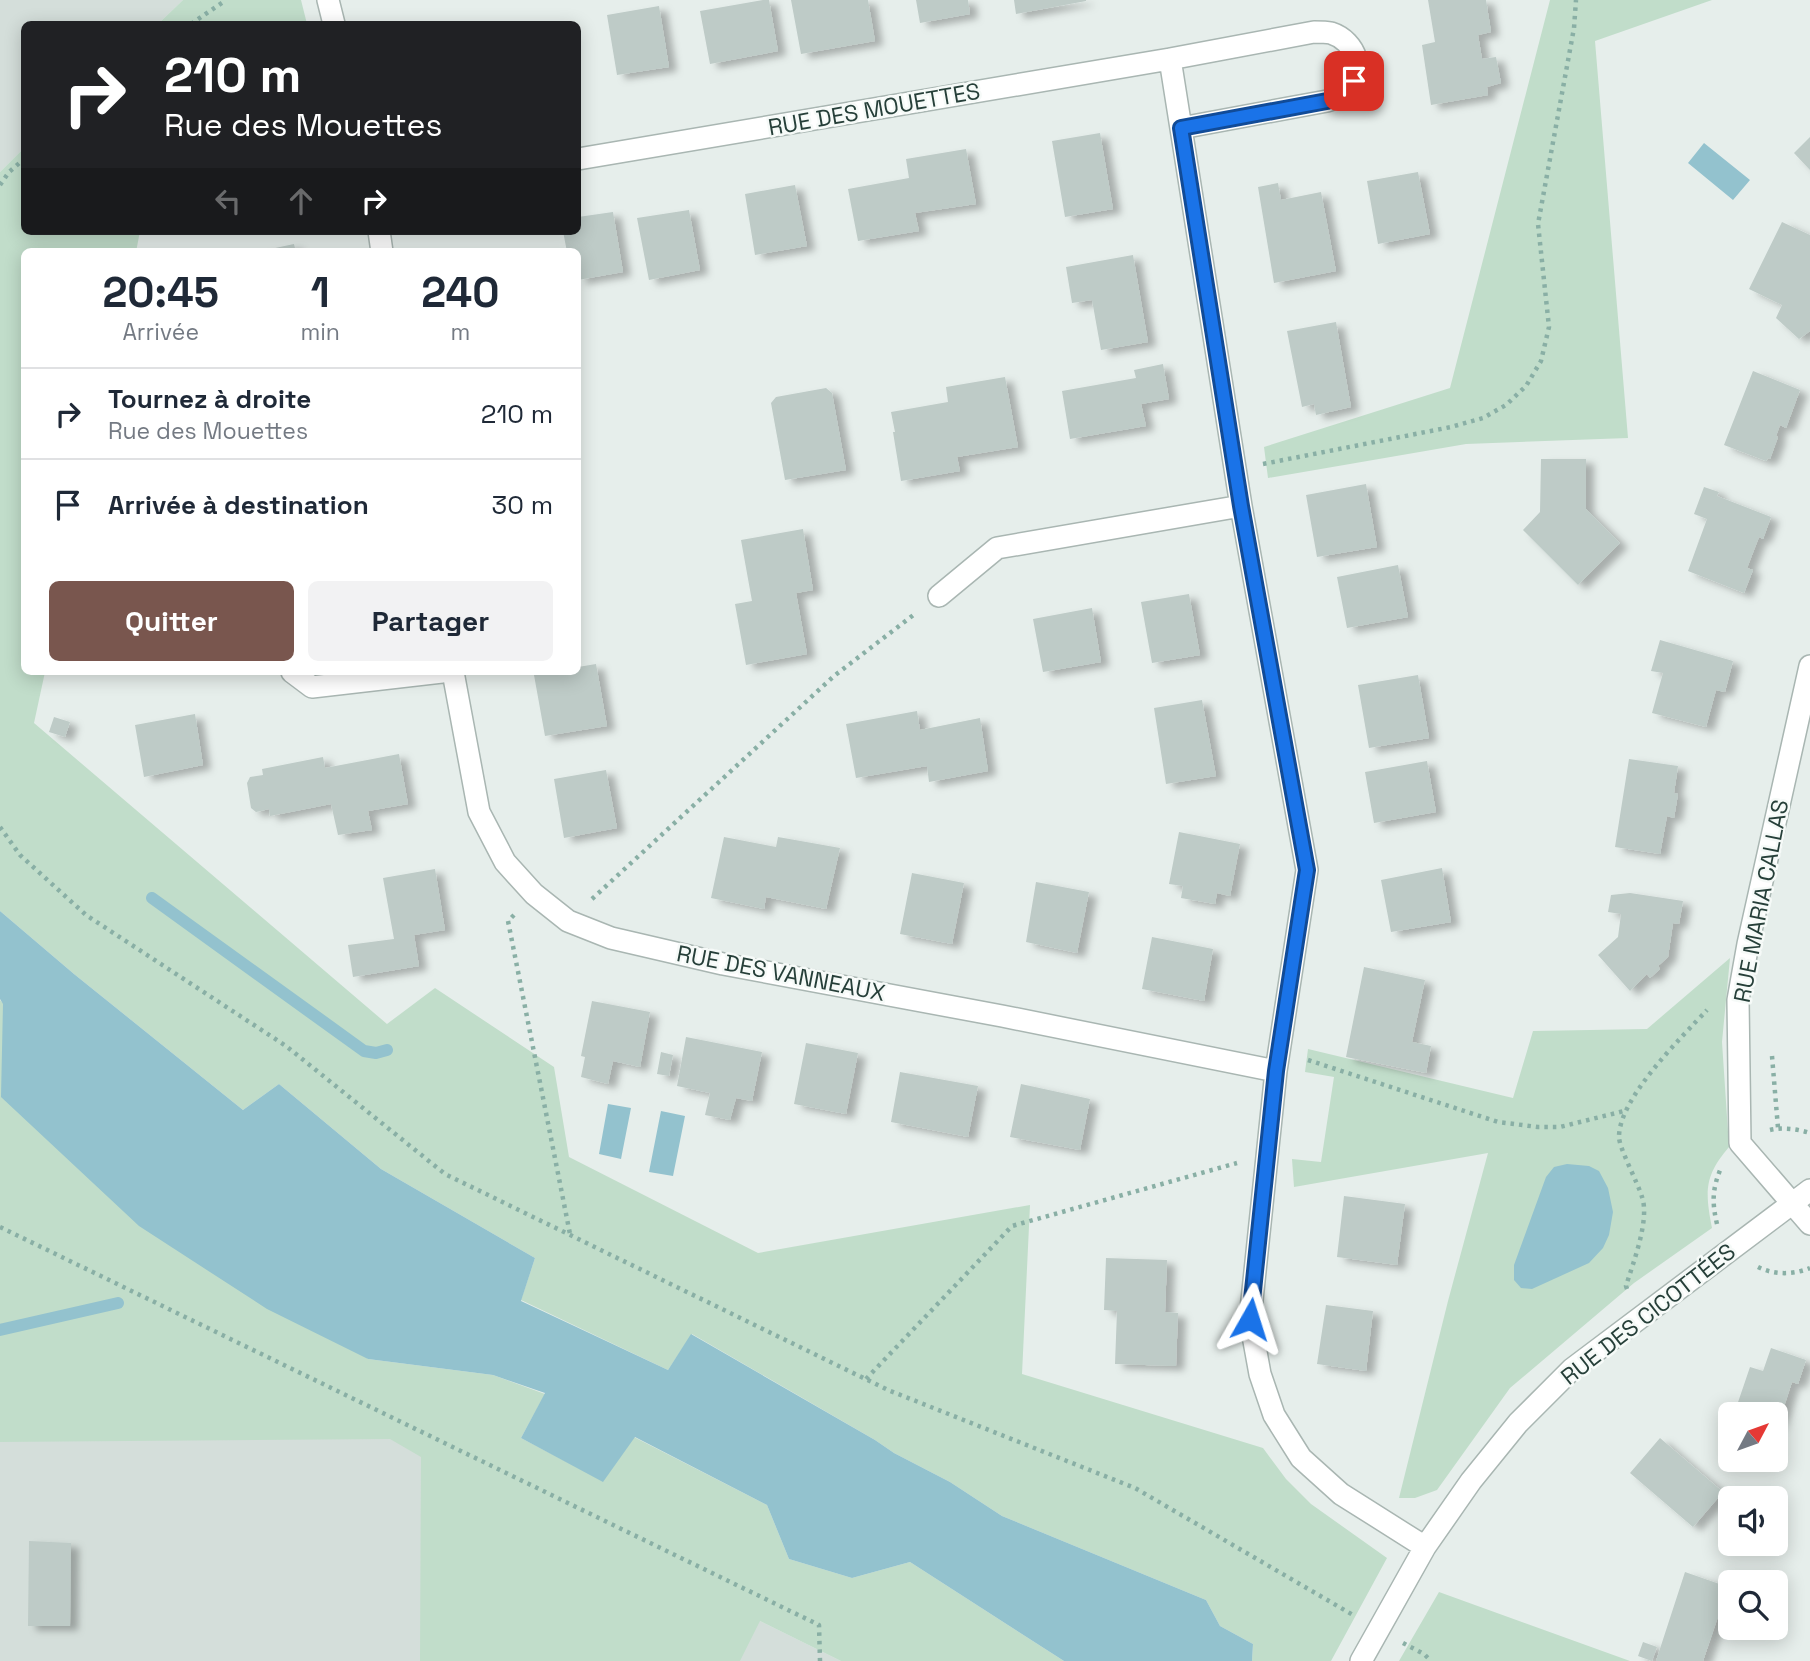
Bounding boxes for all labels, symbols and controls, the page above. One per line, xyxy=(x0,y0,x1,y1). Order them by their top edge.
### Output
text: 210 m xyxy=(164,44,301,106)
icon: right xyxy=(49,49,140,140)
pin xyxy=(1324,51,1384,111)
icon: arrive xyxy=(1335,62,1373,100)
street label: RUE DES MOUETTES xyxy=(766,76,982,142)
text: Rue des Mouettes xyxy=(164,105,442,145)
icon: left xyxy=(209,182,247,220)
icon: ahead xyxy=(282,182,320,220)
icon: right xyxy=(355,182,393,220)
text: 20:45 xyxy=(102,266,219,319)
text: 1 xyxy=(311,266,330,319)
text: 240 xyxy=(421,266,500,319)
text: Arrivée xyxy=(122,317,199,347)
text: min xyxy=(300,317,340,347)
text: m xyxy=(451,317,470,347)
text: Tournez à droite xyxy=(108,382,311,416)
icon: right xyxy=(49,395,87,433)
text: 210 m xyxy=(481,397,553,431)
text: Rue des Mouettes xyxy=(108,416,308,446)
icon: arrive xyxy=(49,486,87,524)
text: Arrivée à destination xyxy=(108,488,369,522)
text: 30 m xyxy=(492,488,553,522)
button: Quitter xyxy=(49,581,294,661)
button: Partager xyxy=(308,581,553,661)
street label: RUE MARIA CALLAS xyxy=(1727,797,1795,1005)
street label: RUE DES VANNEAUX xyxy=(674,938,888,1008)
street label: RUE DES CICOTTÉES xyxy=(1555,1236,1741,1392)
position arrow xyxy=(1213,1282,1287,1356)
north arrow xyxy=(1718,1402,1788,1472)
map controls xyxy=(1718,1402,1788,1640)
button: sound xyxy=(1718,1486,1788,1556)
button: search xyxy=(1718,1570,1788,1640)

